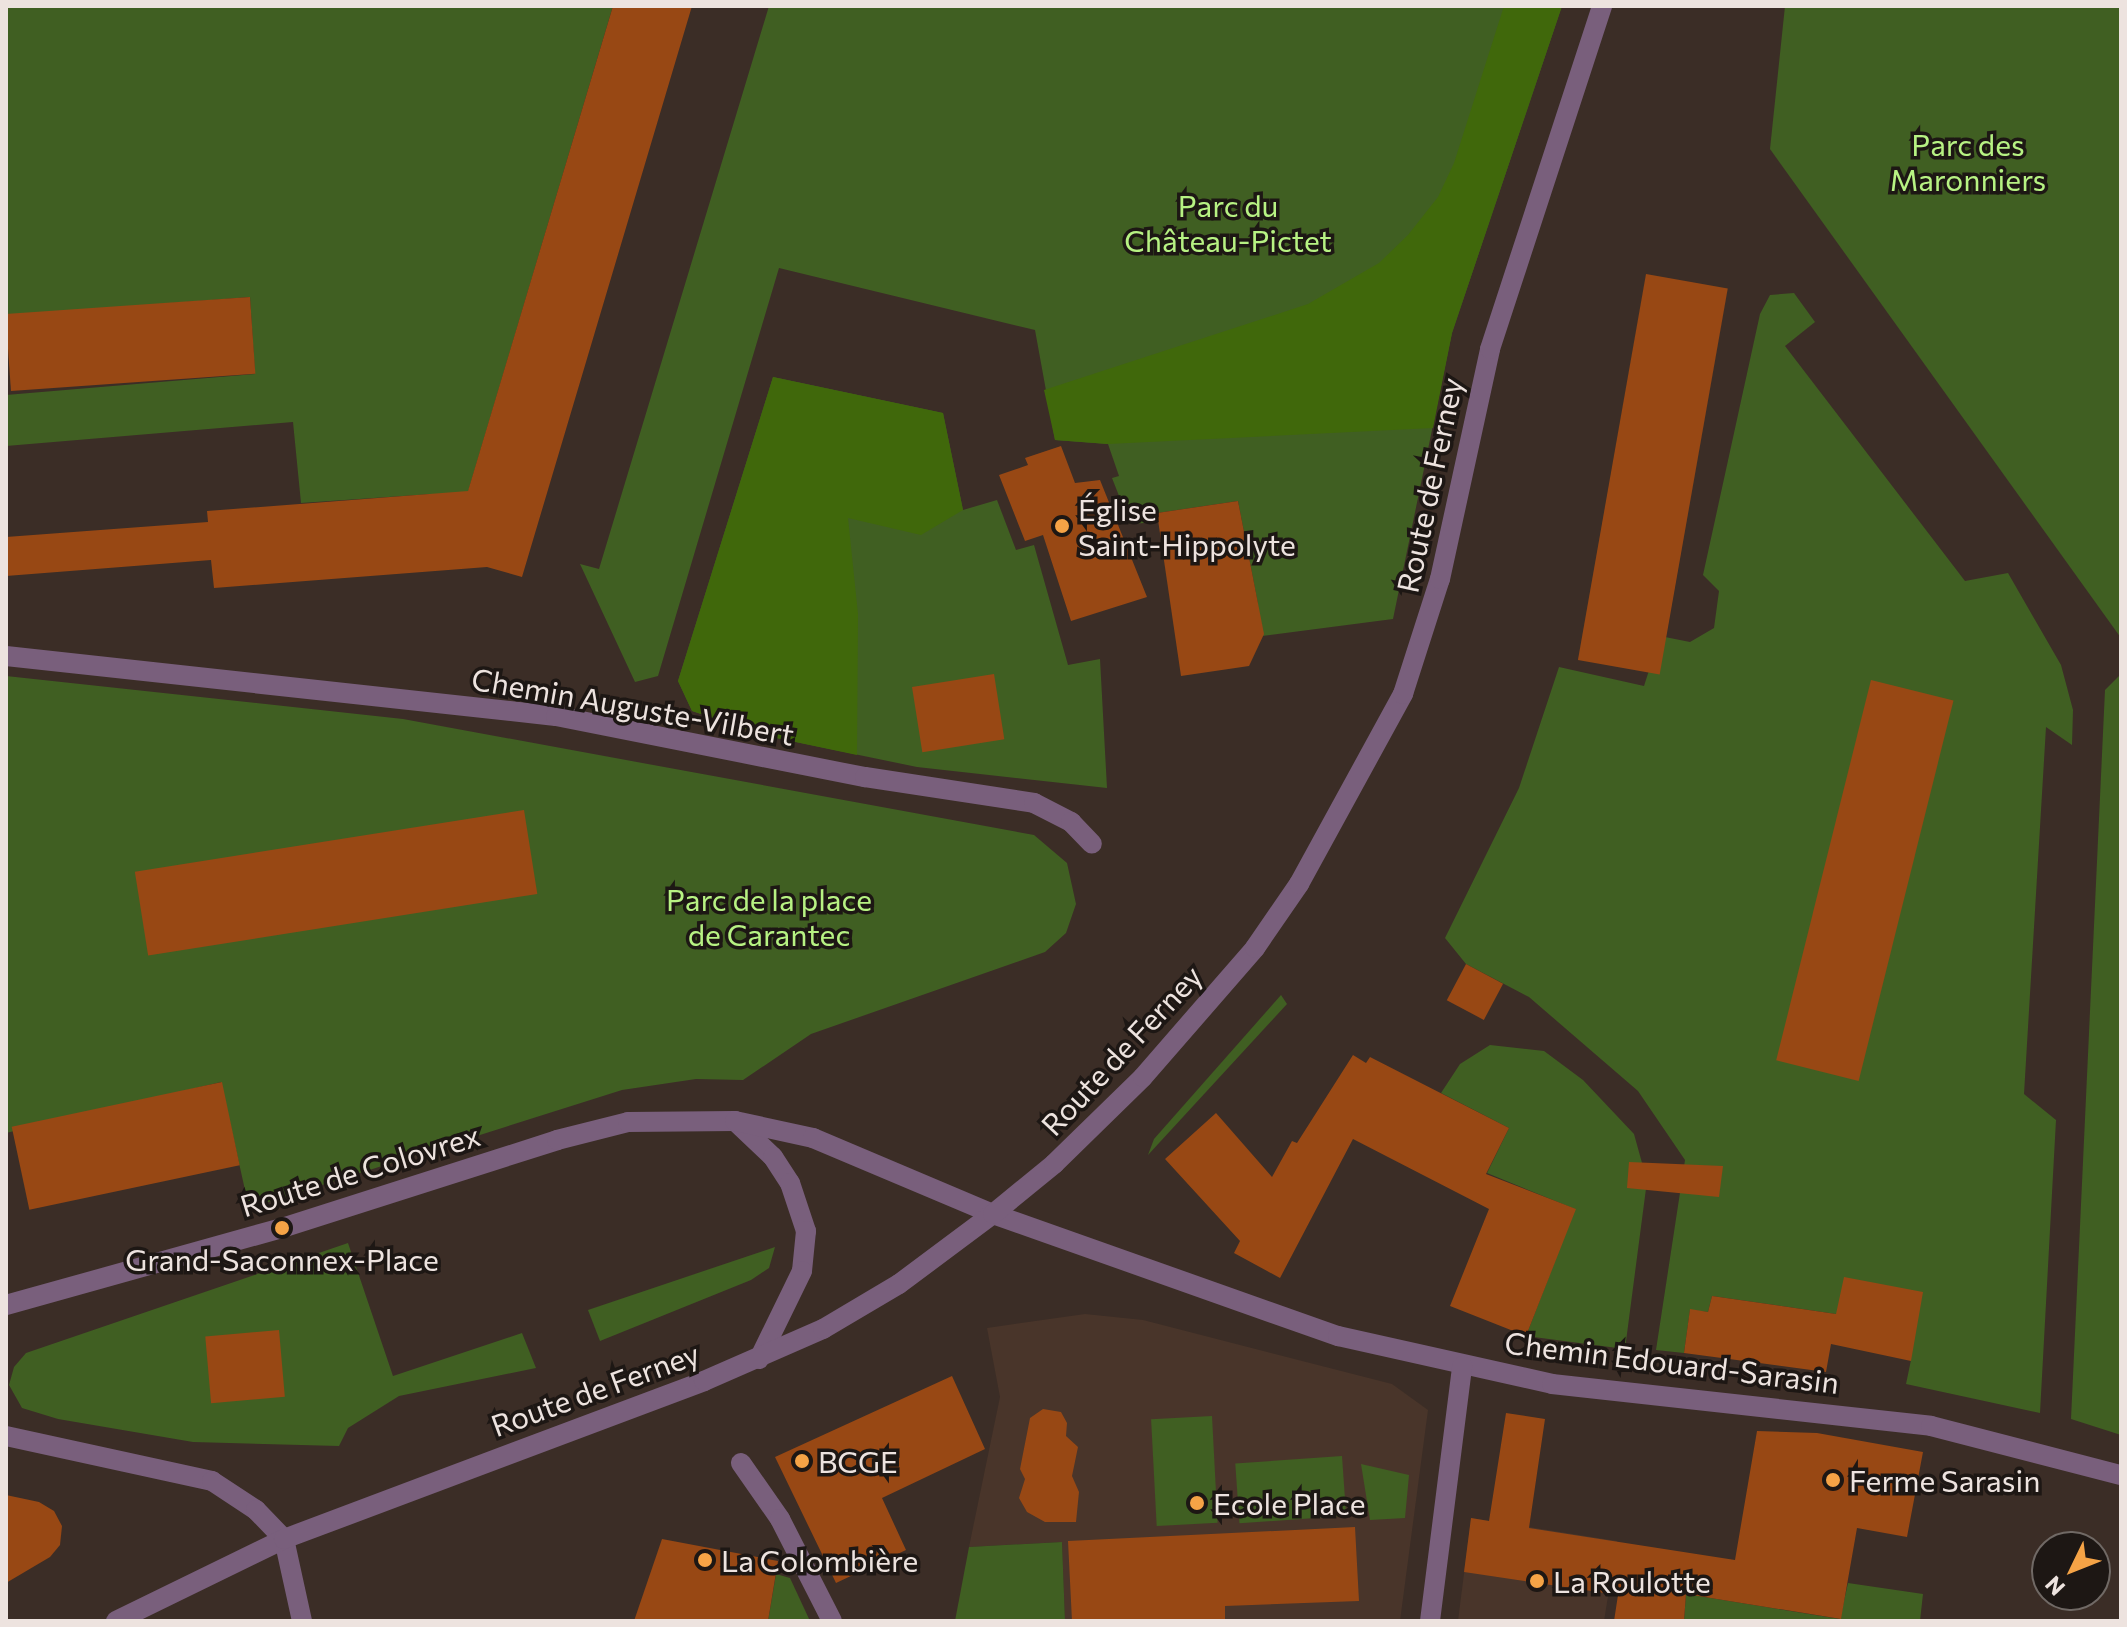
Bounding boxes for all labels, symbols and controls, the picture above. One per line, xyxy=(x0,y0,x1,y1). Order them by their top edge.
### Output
park label: Parc des Maronniers xyxy=(1890,126,2046,196)
park label: Parc du Château-Pictet xyxy=(1124,187,1332,258)
street label: Route de Ferney xyxy=(1389,374,1469,596)
place label: Église Saint-Hippolyte xyxy=(1078,491,1296,562)
marker: Église Saint-Hippolyte xyxy=(1053,517,1071,535)
street label: Chemin Auguste-Vilbert xyxy=(469,660,797,752)
park label: Parc de la place de Carantec xyxy=(666,881,872,952)
street label: Route de Ferney xyxy=(1033,958,1209,1142)
street label: Route de Colovrex xyxy=(236,1116,484,1224)
marker: Grand-Saconnex-Place xyxy=(273,1219,291,1237)
place label: Grand-Saconnex-Place xyxy=(125,1241,439,1277)
street label: Chemin Edouard-Sarasin xyxy=(1503,1324,1841,1400)
street label: Route de Ferney xyxy=(486,1335,704,1443)
place label: BCGE xyxy=(818,1443,898,1479)
marker: BCGE xyxy=(793,1452,811,1470)
place label: Ferme Sarasin xyxy=(1849,1462,2040,1498)
marker: Ferme Sarasin xyxy=(1824,1471,1842,1489)
place label: Ecole Place xyxy=(1213,1485,1366,1521)
marker: Ecole Place xyxy=(1188,1494,1206,1512)
north arrow xyxy=(2031,1531,2111,1611)
place label: La Colombière xyxy=(721,1542,918,1578)
marker: La Colombière xyxy=(696,1551,714,1569)
place label: La Roulotte xyxy=(1553,1563,1711,1599)
text: N xyxy=(2039,1571,2070,1602)
marker: La Roulotte xyxy=(1528,1572,1546,1590)

